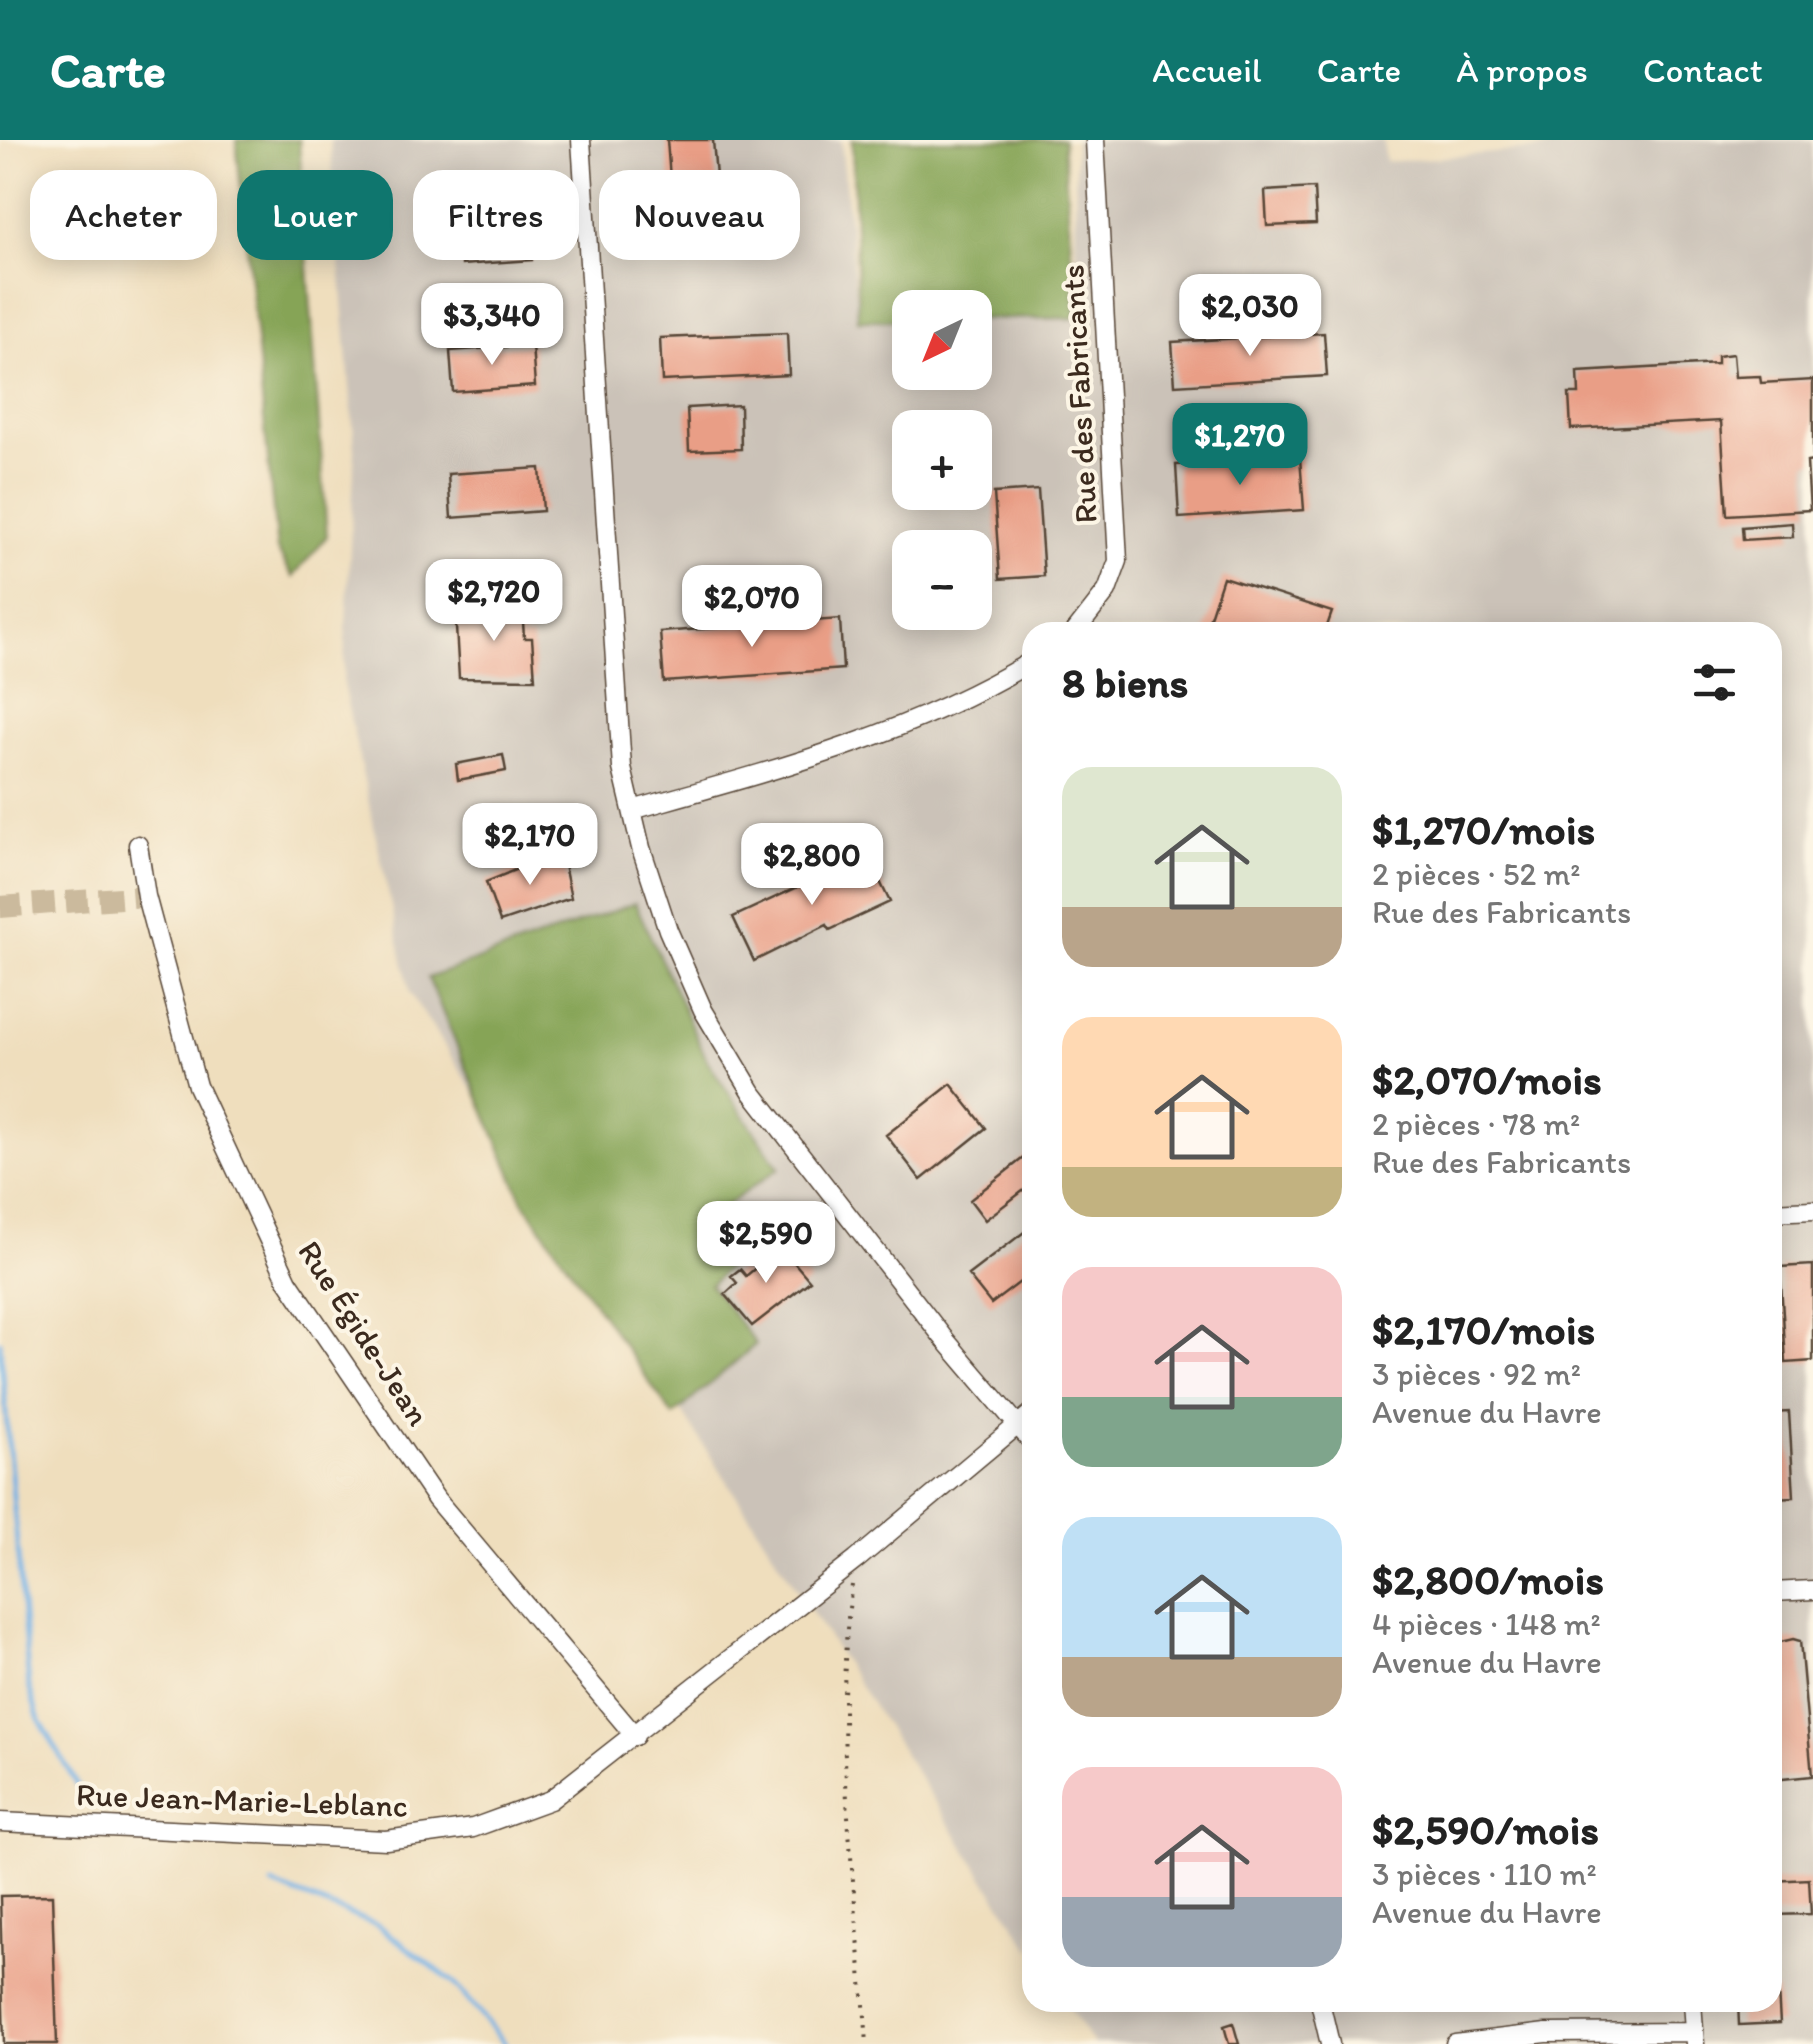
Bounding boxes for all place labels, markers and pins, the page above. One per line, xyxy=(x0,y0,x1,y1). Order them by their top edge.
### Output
pin: $2,030 xyxy=(1169,274,1331,359)
pin: $3,340 xyxy=(411,283,573,368)
pin: $1,270 xyxy=(1159,403,1321,488)
pin: $2,720 xyxy=(413,559,575,644)
pin: $2,070 xyxy=(671,565,833,650)
pin: $2,170 xyxy=(449,803,611,888)
pin: $2,800 xyxy=(731,823,893,908)
pin: $2,590 xyxy=(685,1201,847,1286)

